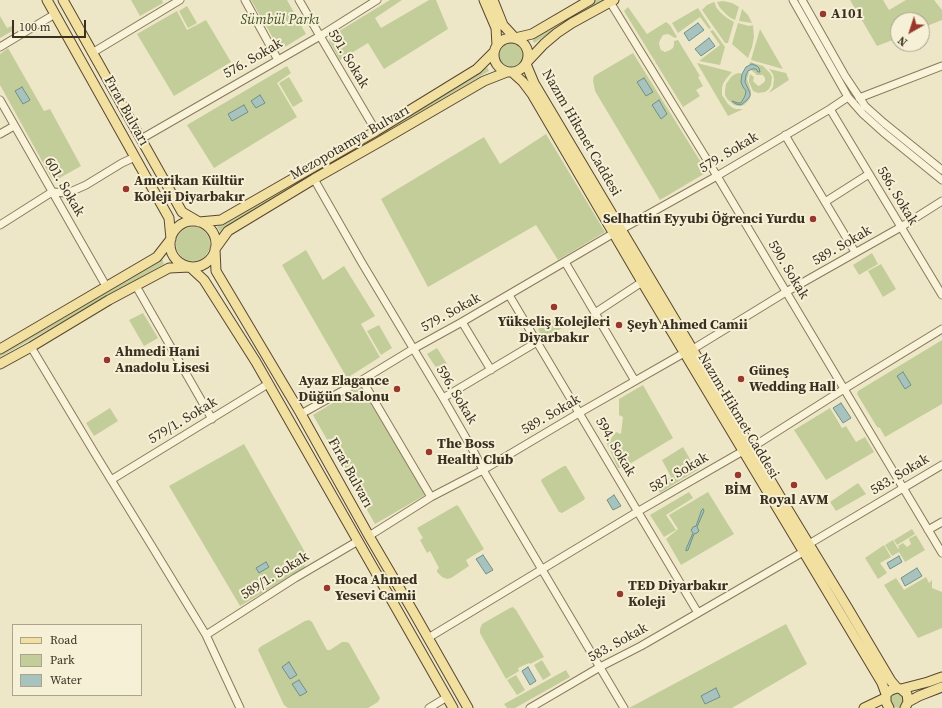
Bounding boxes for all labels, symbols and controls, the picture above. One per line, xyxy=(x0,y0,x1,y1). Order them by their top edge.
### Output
place label: A101 xyxy=(831,6,863,22)
marker: A101 xyxy=(818,9,828,19)
scale bar xyxy=(14,12,88,38)
park label: Sümbül Parkı xyxy=(240,12,320,28)
north arrow xyxy=(890,12,930,52)
text: 100 m xyxy=(19,19,51,35)
street label: 591. Sokak xyxy=(324,27,372,91)
text: N xyxy=(895,33,911,49)
street label: 576. Sokak xyxy=(220,35,286,83)
street label: Nazım Hikmet Caddesi xyxy=(538,67,624,199)
street label: Fırat Bulvarı xyxy=(100,73,152,149)
street label: Mezopotamya Bulvarı xyxy=(287,102,413,184)
street label: 579. Sokak xyxy=(697,129,761,177)
street label: 601. Sokak xyxy=(40,154,88,220)
street label: 586. Sokak xyxy=(873,164,921,228)
place label: Amerikan Kültür Koleji Diyarbakır xyxy=(134,173,245,206)
marker: Amerikan Kültür Koleji Diyarbakır xyxy=(121,184,131,194)
place label: Selhattin Eyyubi Öğrenci Yurdu xyxy=(603,211,805,227)
marker: Selhattin Eyyubi Öğrenci Yurdu xyxy=(808,214,818,224)
street label: 589. Sokak xyxy=(809,222,875,270)
street label: 590. Sokak xyxy=(764,238,812,302)
street label: 579. Sokak xyxy=(418,290,484,336)
marker: Yükseliş Kolejleri Diyarbakır xyxy=(549,302,559,312)
place label: Yükseliş Kolejleri Diyarbakır xyxy=(498,314,610,346)
place label: Şeyh Ahmed Camii xyxy=(627,317,748,333)
marker: Şeyh Ahmed Camii xyxy=(614,320,624,330)
place label: Ahmedi Hani Anadolu Lisesi xyxy=(115,344,210,376)
street label: Nazım Hikmet Caddesi xyxy=(694,350,782,482)
marker: Ahmedi Hani Anadolu Lisesi xyxy=(102,355,112,365)
street label: 596. Sokak xyxy=(432,363,480,427)
place label: Güneş Wedding Hall xyxy=(749,363,836,396)
place label: Ayaz Elagance Düğün Salonu xyxy=(298,373,389,406)
marker: Güneş Wedding Hall xyxy=(736,374,746,384)
marker: Ayaz Elagance Düğün Salonu xyxy=(392,384,402,394)
street label: 589. Sokak xyxy=(518,391,584,439)
street label: 579/1. Sokak xyxy=(146,394,220,448)
street label: 594. Sokak xyxy=(591,414,639,480)
street label: Fırat Bulvarı xyxy=(324,435,376,511)
place label: The Boss Health Club xyxy=(437,436,513,468)
marker: The Boss Health Club xyxy=(424,447,434,457)
street label: 587. Sokak xyxy=(646,449,712,497)
street label: 583. Sokak xyxy=(868,451,932,499)
marker: BİM xyxy=(733,470,743,480)
marker: Royal AVM xyxy=(789,480,799,490)
place label: BİM xyxy=(725,482,751,498)
place label: Royal AVM xyxy=(760,492,828,508)
street label: 589/1. Sokak xyxy=(238,548,312,604)
place label: Hoca Ahmed Yesevi Camii xyxy=(335,572,417,604)
place label: TED Diyarbakır Koleji xyxy=(628,578,728,610)
marker: Hoca Ahmed Yesevi Camii xyxy=(322,583,332,593)
marker: TED Diyarbakır Koleji xyxy=(615,589,625,599)
street label: 583. Sokak xyxy=(585,620,651,666)
legend xyxy=(12,624,142,696)
text: Road xyxy=(50,632,77,648)
text: Park xyxy=(50,652,75,668)
text: Water xyxy=(50,672,82,688)

